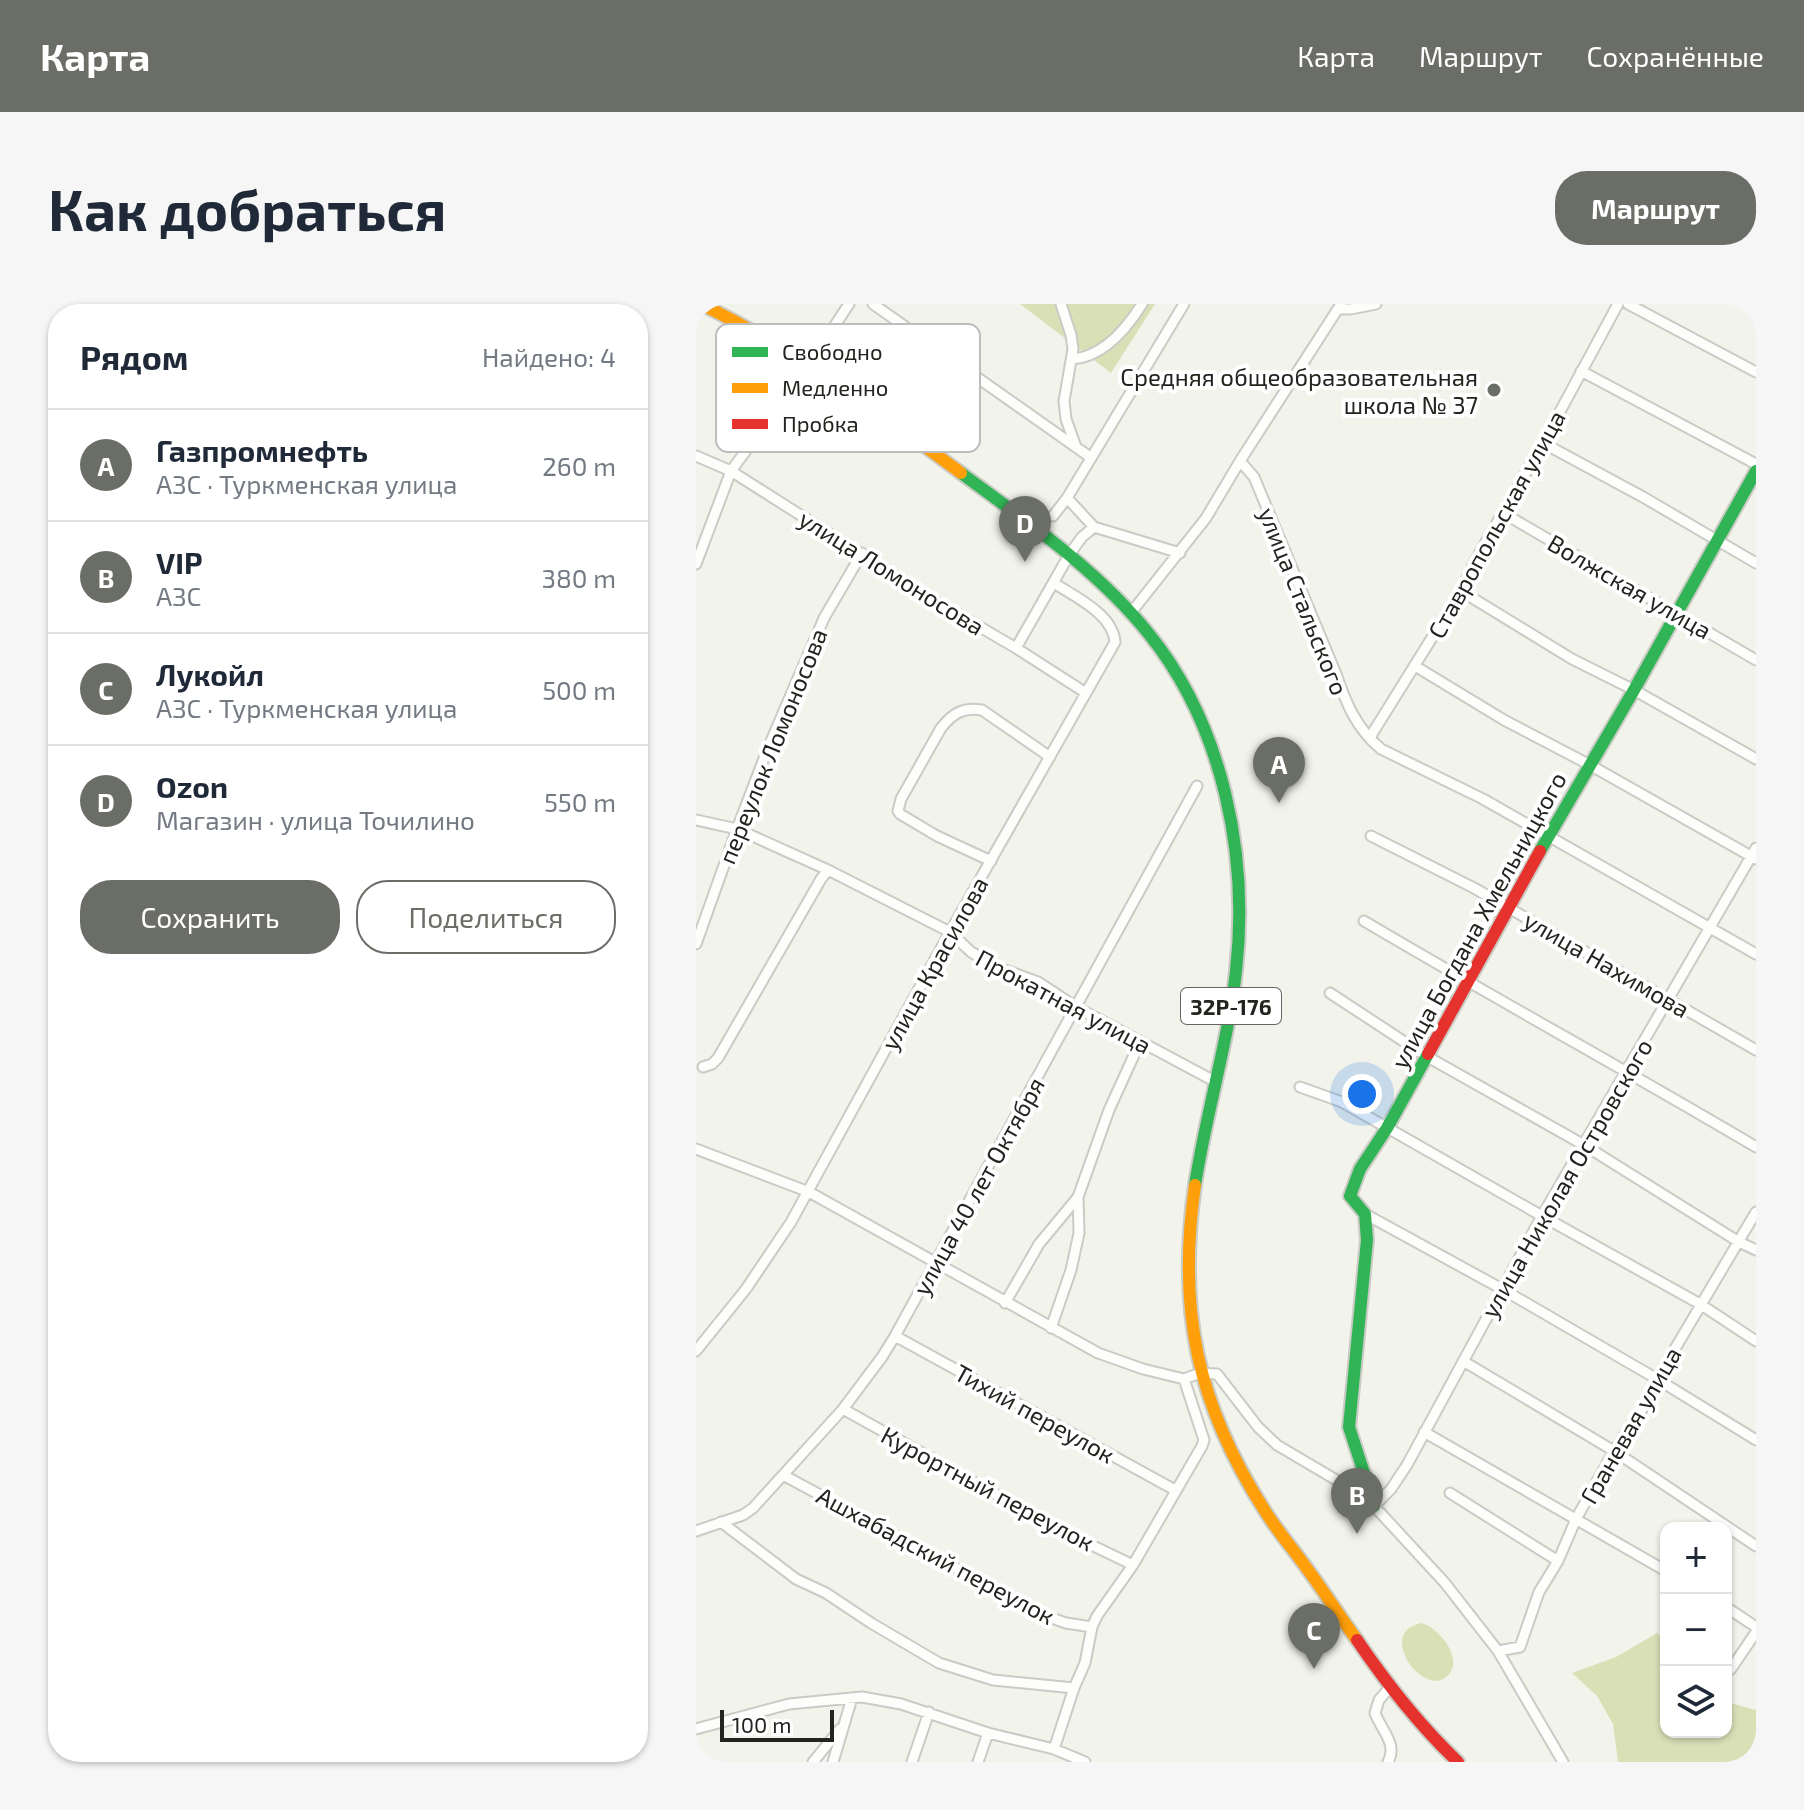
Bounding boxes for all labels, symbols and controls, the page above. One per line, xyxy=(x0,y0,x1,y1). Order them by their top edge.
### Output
text: Карта xyxy=(40,33,150,79)
text: Карта xyxy=(1297,39,1375,73)
text: Маршрут xyxy=(1419,39,1543,73)
text: Сохранённые xyxy=(1587,39,1764,73)
button: Маршрут xyxy=(1555,171,1756,245)
text: Как добраться xyxy=(48,175,446,242)
legend xyxy=(716,324,980,452)
text: Рядом xyxy=(80,336,188,377)
text: Свободно xyxy=(782,338,882,364)
text: Найдено: 4 xyxy=(482,341,616,372)
place label: Средняя общеобразовательная школа № 37 xyxy=(1120,362,1478,419)
text: Медленно xyxy=(782,374,888,400)
marker: Средняя общеобразовательная школа № 37 xyxy=(1485,381,1503,399)
street label: Ставропольская улица xyxy=(1421,405,1572,644)
text: Пробка xyxy=(782,410,859,436)
text: Газпромнефть xyxy=(156,432,368,468)
text: A xyxy=(98,450,114,481)
text: 260 m xyxy=(542,450,616,481)
text: АЗС · Туркменская улица xyxy=(156,468,457,499)
pin: D xyxy=(999,496,1051,562)
street label: улица Ломоносова xyxy=(794,503,990,642)
street label: улица Стальского xyxy=(1252,503,1355,699)
street label: Волжская улица xyxy=(1543,527,1717,645)
text: VIP xyxy=(156,544,203,580)
text: B xyxy=(98,562,114,593)
text: 380 m xyxy=(542,562,616,593)
text: АЗС xyxy=(156,580,201,611)
street label: переулок Ломоносова xyxy=(711,624,833,868)
text: Лукойл xyxy=(156,656,264,692)
text: C xyxy=(98,674,114,705)
text: 500 m xyxy=(542,674,616,705)
text: АЗС · Туркменская улица xyxy=(156,692,457,723)
pin: A xyxy=(1253,737,1305,803)
street label: улица Богдана Хмельницкого xyxy=(1384,767,1573,1074)
text: Ozon xyxy=(156,768,228,804)
text: D xyxy=(97,786,115,817)
text: 550 m xyxy=(544,786,616,817)
text: Магазин · улица Точилино xyxy=(156,804,475,835)
street label: улица Красилова xyxy=(874,871,994,1055)
button: Сохранить xyxy=(80,880,340,954)
button: Поделиться xyxy=(356,880,616,954)
street label: улица Нахимова xyxy=(1518,905,1695,1024)
street label: Прокатная улица xyxy=(971,943,1157,1060)
road number: 32Р-176 xyxy=(1181,988,1281,1024)
street label: улица Николая Островского xyxy=(1474,1033,1659,1323)
street label: улица 40 лет Октября xyxy=(906,1072,1051,1300)
your location xyxy=(1342,1074,1382,1114)
street label: Граневая улица xyxy=(1573,1341,1687,1509)
street label: Тихий переулок xyxy=(950,1357,1120,1470)
street label: Курортный переулок xyxy=(876,1420,1099,1557)
pin: B xyxy=(1331,1468,1383,1534)
street label: Ашхабадский переулок xyxy=(812,1480,1060,1631)
map controls xyxy=(1660,1522,1732,1738)
button: + xyxy=(1660,1522,1732,1594)
button: − xyxy=(1660,1594,1732,1666)
pin: C xyxy=(1288,1603,1340,1669)
button: layers xyxy=(1660,1666,1732,1738)
scale bar xyxy=(720,1706,834,1742)
text: 100 m xyxy=(732,1711,791,1737)

